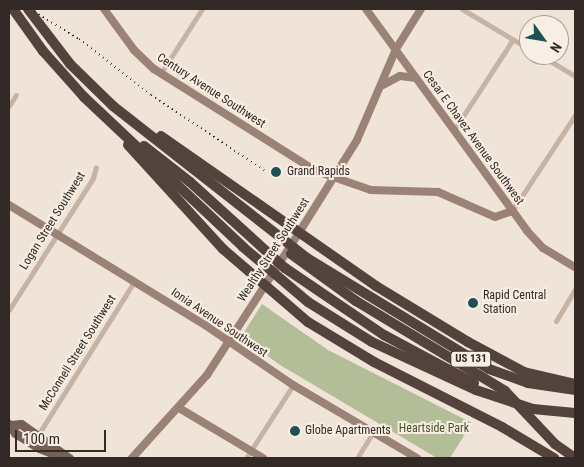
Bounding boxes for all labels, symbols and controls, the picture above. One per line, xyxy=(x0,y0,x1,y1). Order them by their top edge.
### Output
north arrow xyxy=(519,15,569,65)
text: N xyxy=(547,40,565,55)
street label: Century Avenue Southwest xyxy=(154,51,268,131)
street label: Cesar E Chavez Avenue Southwest xyxy=(419,68,527,208)
marker: Grand Rapids xyxy=(269,165,283,179)
place label: Grand Rapids xyxy=(287,165,350,179)
street label: Logan Street Southwest xyxy=(17,169,89,273)
street label: Wealthy Street Southwest xyxy=(235,195,313,305)
street label: Ionia Avenue Southwest xyxy=(168,285,270,361)
place label: Rapid Central Station xyxy=(483,289,546,317)
street label: McConnell Street Southwest xyxy=(36,293,120,413)
marker: Rapid Central Station xyxy=(467,297,479,309)
road number: US 131 xyxy=(450,350,492,368)
scale bar xyxy=(18,420,109,452)
park label: Heartside Park xyxy=(399,422,469,436)
place label: Globe Apartments xyxy=(305,424,391,438)
marker: Globe Apartments xyxy=(289,425,301,437)
text: 100 m xyxy=(23,430,60,448)

